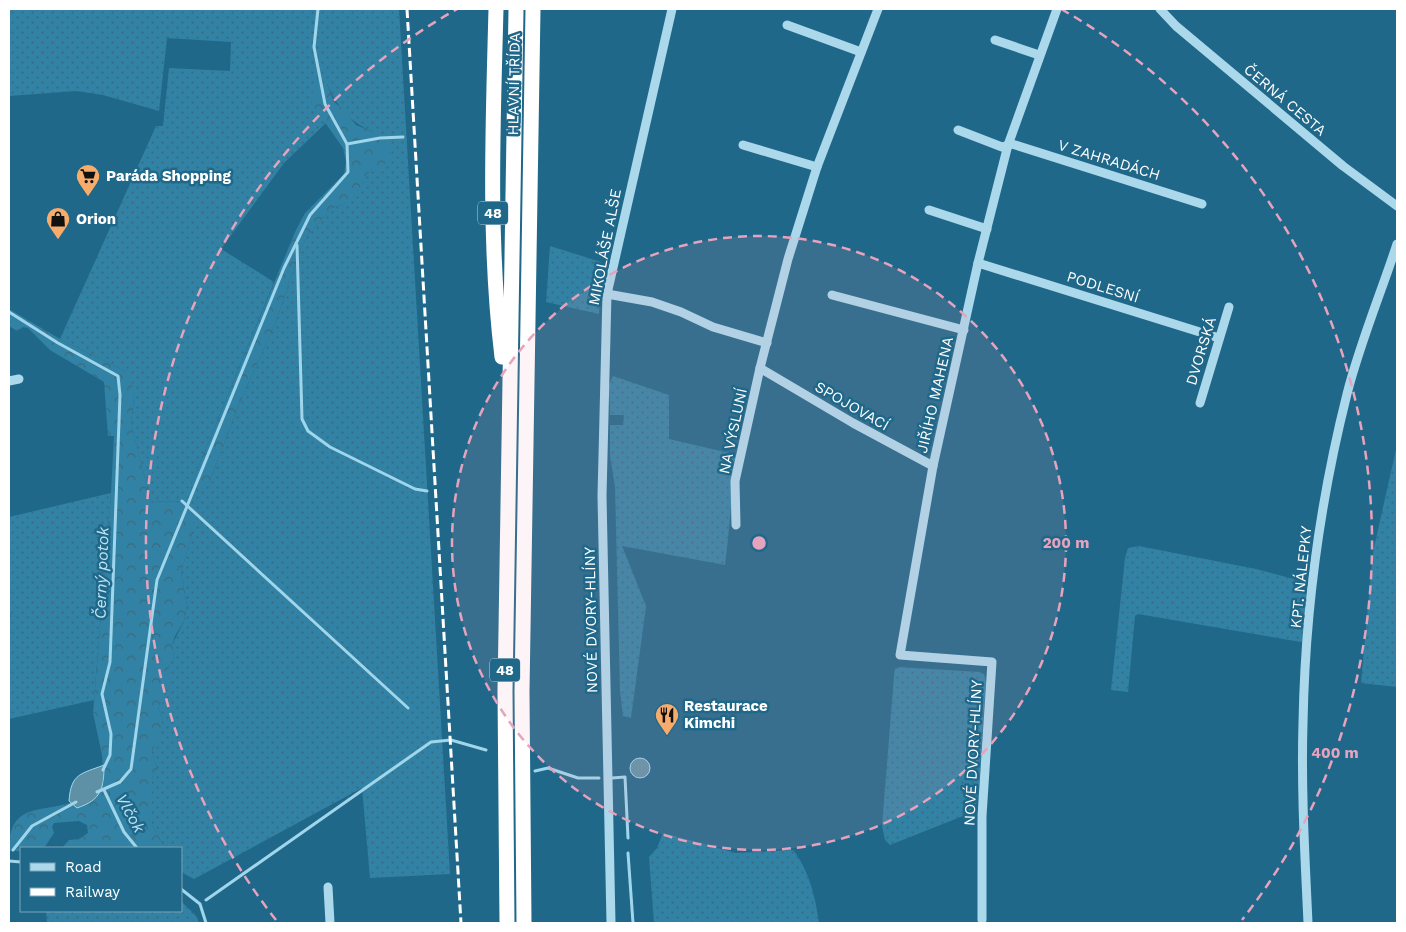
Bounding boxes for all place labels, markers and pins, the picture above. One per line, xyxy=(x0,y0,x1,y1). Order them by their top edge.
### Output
supermarket icon: Paráda Shopping xyxy=(75,163,101,197)
place label: Paráda Shopping xyxy=(106,167,231,185)
shop icon: Orion xyxy=(45,206,71,240)
place label: Orion xyxy=(76,210,116,228)
centre of rings xyxy=(750,534,768,552)
place label: Restaurace Kimchi xyxy=(684,697,768,732)
restaurant icon: Restaurace Kimchi xyxy=(654,702,680,736)

